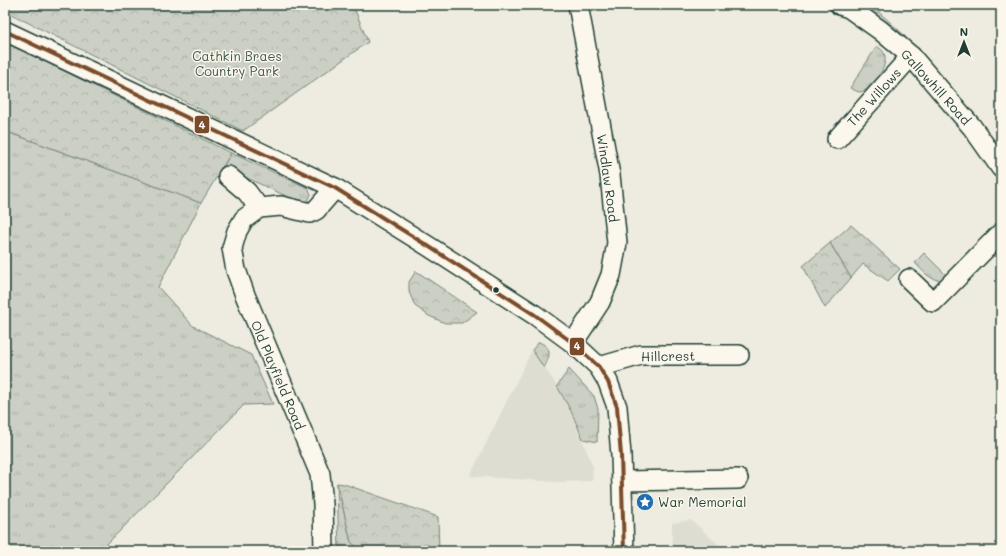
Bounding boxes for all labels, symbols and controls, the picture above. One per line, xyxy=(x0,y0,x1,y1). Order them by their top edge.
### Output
north arrow xyxy=(944,22,984,62)
text: N xyxy=(960,24,968,39)
street label: Gallowhill Road xyxy=(898,45,975,128)
park label: Cathkin Braes Country Park xyxy=(192,47,282,79)
street label: The Willows xyxy=(843,64,904,129)
line badge: 4 xyxy=(194,115,210,134)
text: 4 xyxy=(199,117,206,132)
street label: Windlaw Road xyxy=(594,133,623,223)
unlabelled marker xyxy=(491,285,501,295)
street label: Old Playfield Road xyxy=(248,318,309,432)
line badge: 4 xyxy=(569,337,585,356)
text: 4 xyxy=(574,338,581,353)
street label: Hillcrest xyxy=(641,347,695,364)
place icon: War Memorial xyxy=(635,492,655,512)
place label: War Memorial xyxy=(658,493,747,510)

